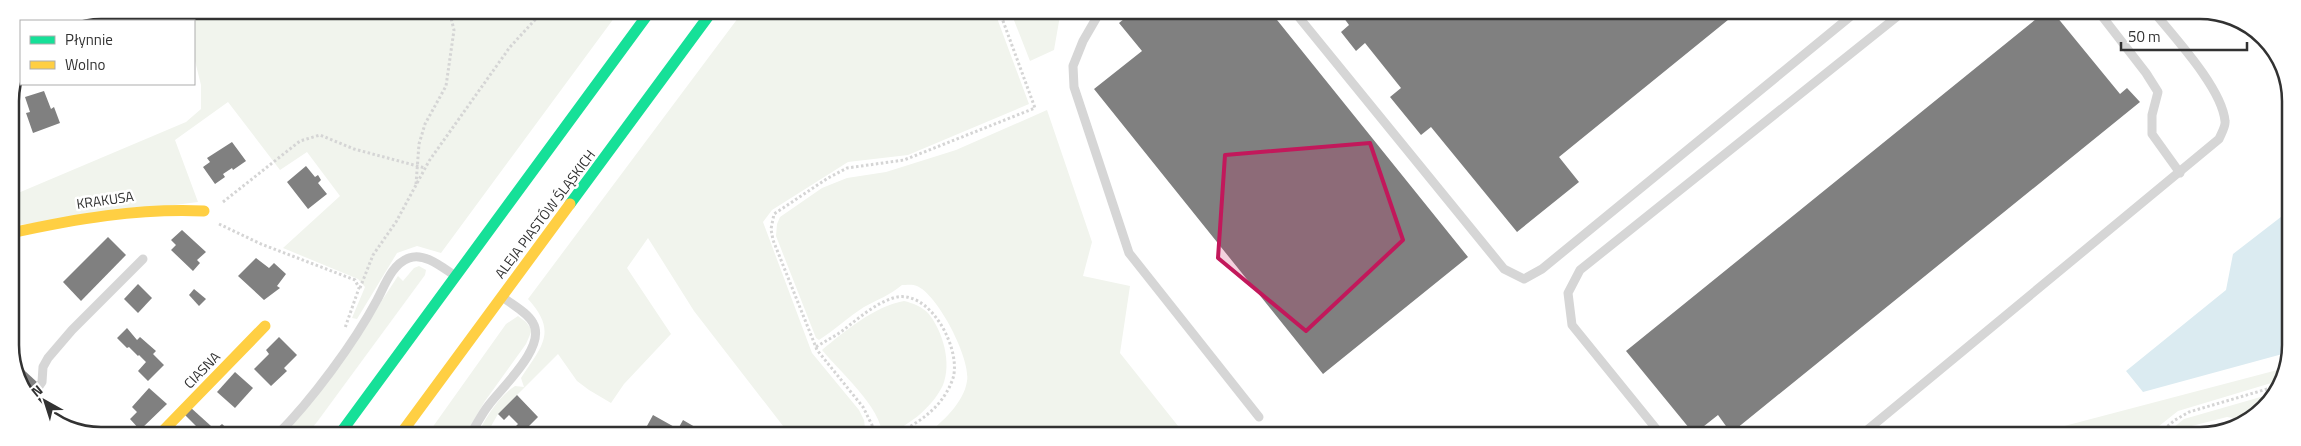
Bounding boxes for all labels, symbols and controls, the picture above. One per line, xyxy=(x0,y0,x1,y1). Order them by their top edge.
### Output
legend xyxy=(20,20,195,85)
scale bar xyxy=(2121,20,2247,52)
text: 50 m xyxy=(2128,25,2161,48)
text: Płynnie xyxy=(65,28,113,51)
text: Wolno xyxy=(65,53,105,76)
street label: ALEJA PIASTÓW ŚLĄSKICH xyxy=(489,145,600,282)
street label: KRAKUSA xyxy=(75,185,136,214)
street label: CIASNA xyxy=(179,346,225,393)
north arrow xyxy=(20,376,70,426)
text: N xyxy=(26,379,47,402)

